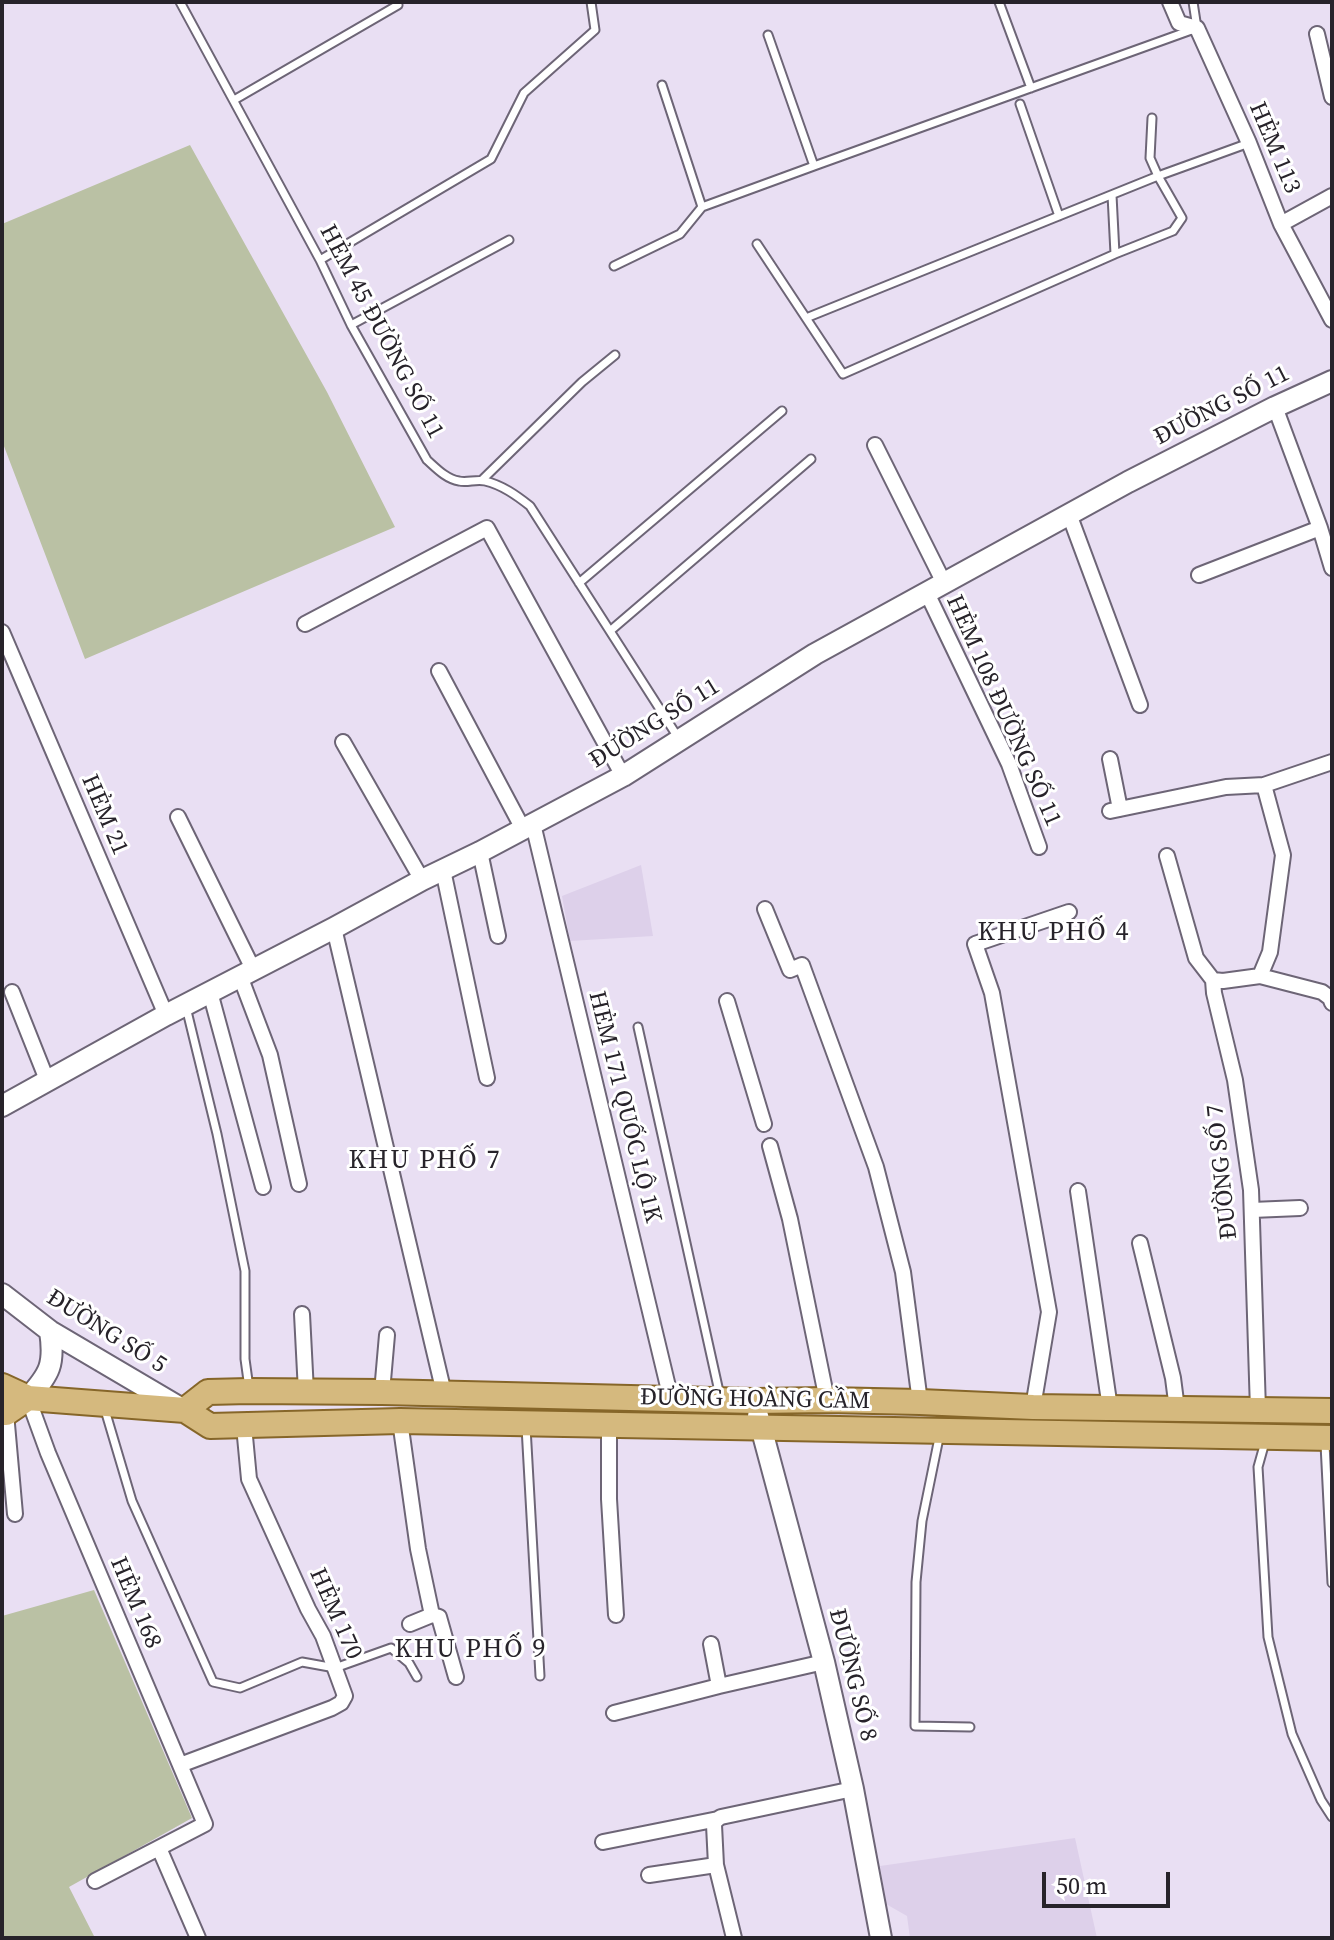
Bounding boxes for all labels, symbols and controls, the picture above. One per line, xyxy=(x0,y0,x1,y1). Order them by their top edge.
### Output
street label: HẺM 113 xyxy=(1242,98,1306,198)
street label: HẺM 45 ĐƯỜNG SỐ 11 xyxy=(312,220,450,444)
street label: ĐƯỜNG SỐ 11 xyxy=(1150,360,1294,452)
street label: HẺM 108 ĐƯỜNG SỐ 11 xyxy=(939,591,1067,831)
street label: ĐƯỜNG SỐ 11 xyxy=(585,673,725,775)
street label: HẺM 21 xyxy=(74,770,134,860)
district label: KHU PHỐ 4 xyxy=(977,917,1131,949)
street label: HẺM 171 QUỐC LỘ 1K xyxy=(581,988,667,1226)
street label: ĐƯỜNG SỐ 7 xyxy=(1202,1103,1244,1241)
district label: KHU PHỐ 7 xyxy=(348,1145,502,1177)
street label: ĐƯỜNG SỐ 5 xyxy=(41,1284,171,1380)
street label: ĐƯỜNG HOÀNG CẦM xyxy=(639,1384,871,1416)
street label: HẺM 168 xyxy=(103,1553,167,1653)
street label: HẺM 170 xyxy=(302,1564,368,1664)
street label: ĐƯỜNG SỐ 8 xyxy=(822,1606,882,1744)
district label: KHU PHỐ 9 xyxy=(394,1634,548,1666)
scale bar xyxy=(1046,1856,1174,1906)
text: 50 m xyxy=(1056,1869,1107,1902)

